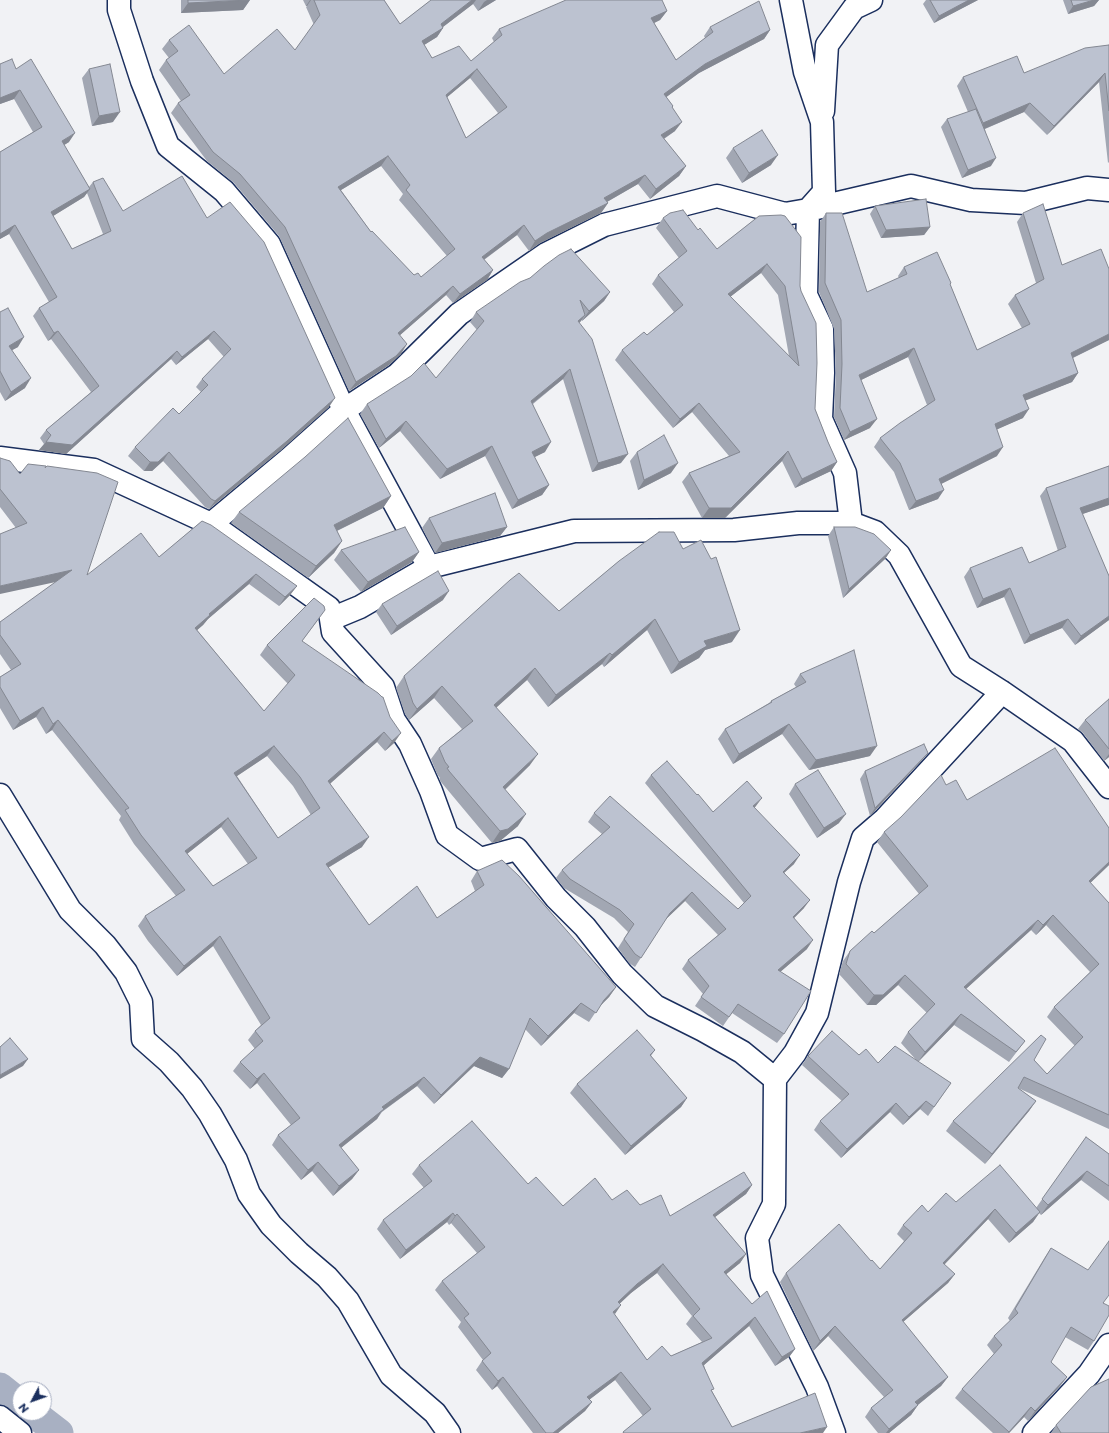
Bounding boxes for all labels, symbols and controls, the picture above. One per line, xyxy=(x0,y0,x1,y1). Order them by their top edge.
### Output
north arrow xyxy=(12,1381,52,1421)
text: N xyxy=(14,1400,33,1417)

